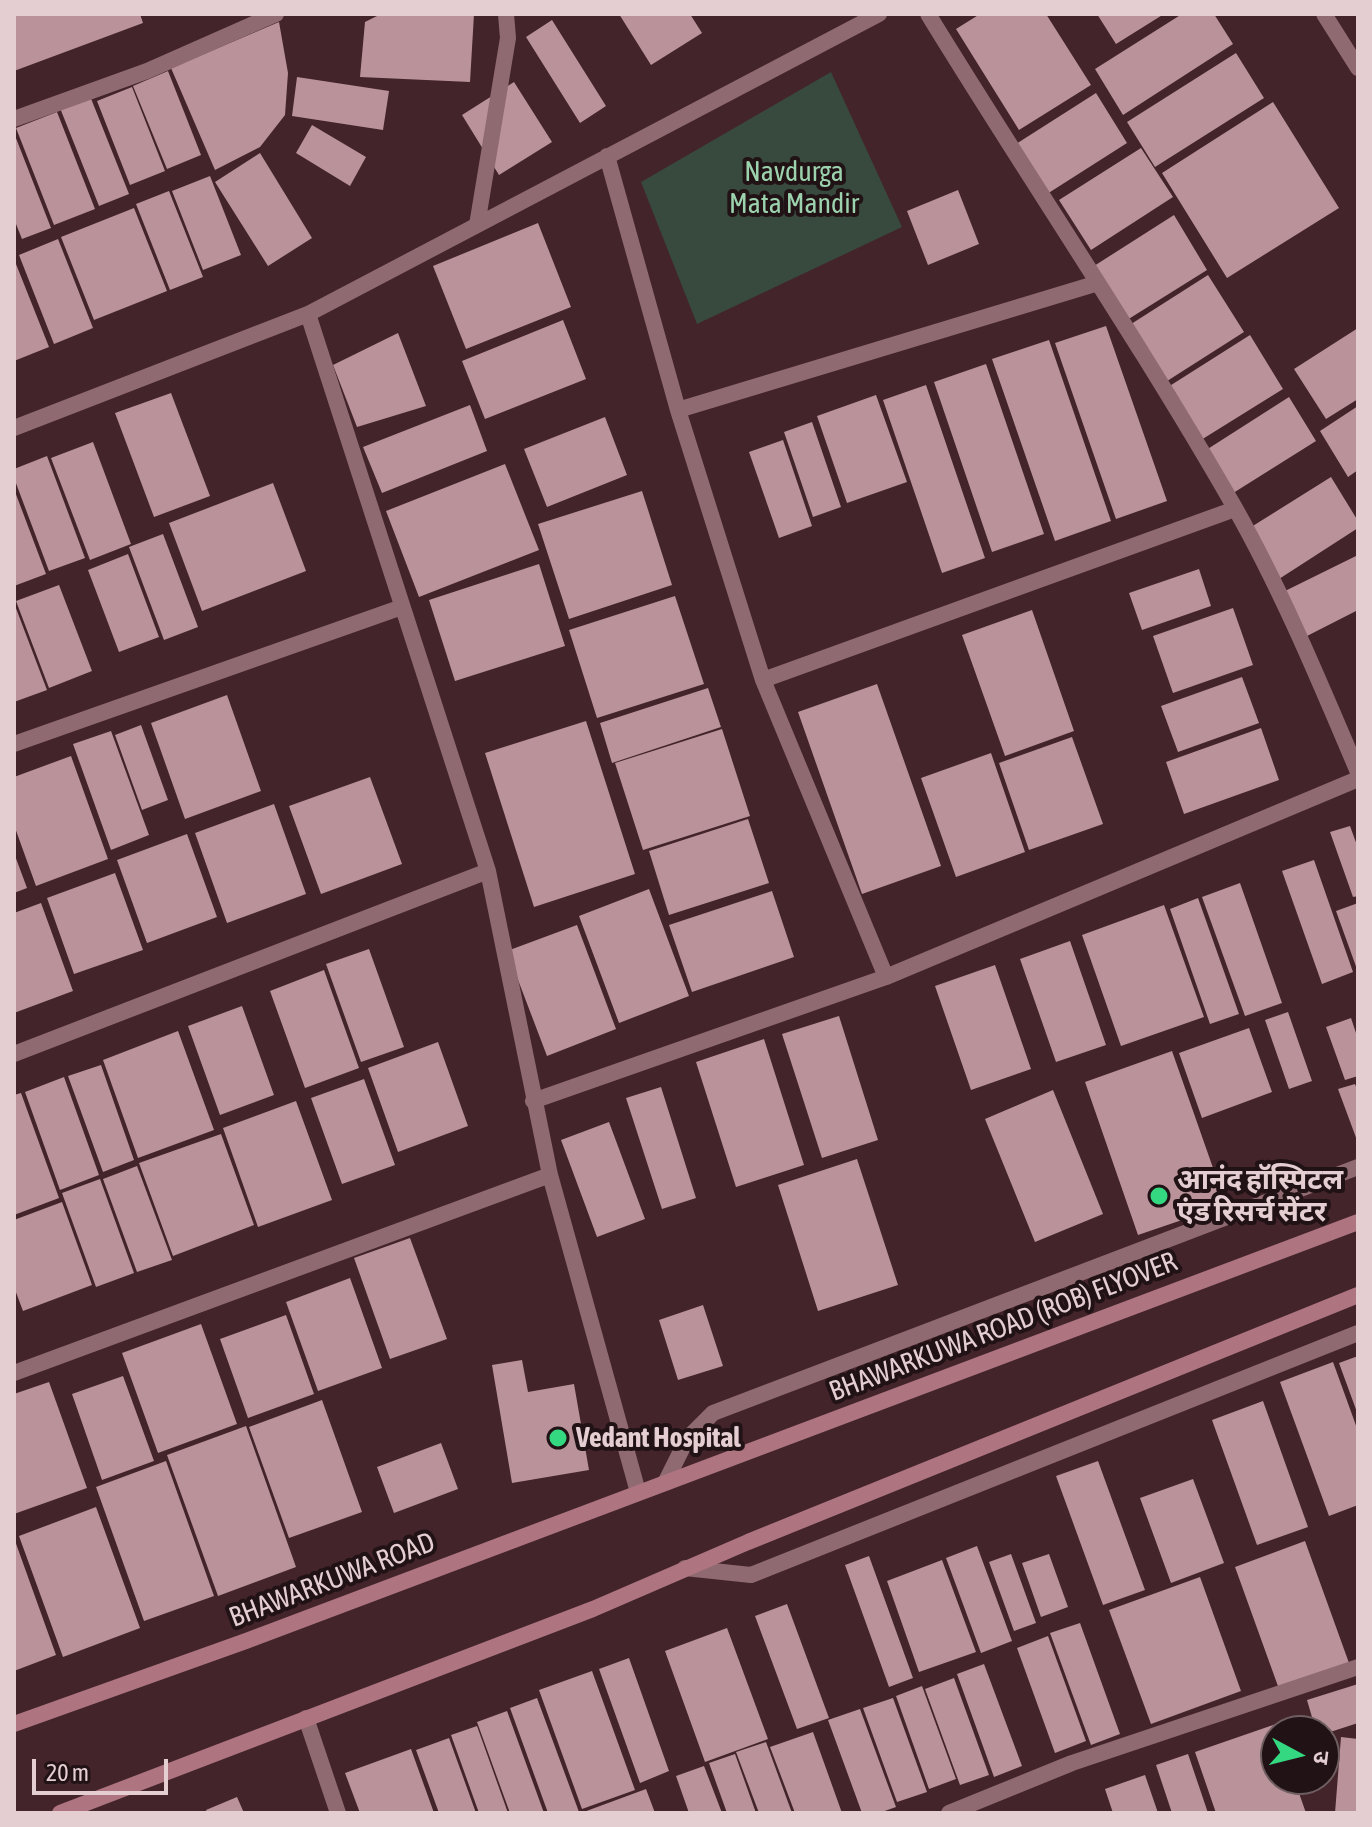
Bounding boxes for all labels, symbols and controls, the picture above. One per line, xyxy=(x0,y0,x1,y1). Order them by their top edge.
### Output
park label: Navdurga Mata Mandir xyxy=(729,155,859,221)
place label: आनंद हॉस्पिटल एंड रिसर्च सेंटर xyxy=(1177,1163,1343,1229)
marker: आनंद हॉस्पिटल एंड रिसर्च सेंटर xyxy=(1148,1185,1170,1207)
street label: BHAWARKUWA ROAD (ROB) FLYOVER xyxy=(825,1245,1181,1409)
place label: Vedant Hospital xyxy=(576,1421,741,1455)
marker: Vedant Hospital xyxy=(547,1427,569,1449)
street label: BHAWARKUWA ROAD xyxy=(225,1525,439,1635)
north arrow xyxy=(1260,1715,1340,1795)
scale bar xyxy=(36,1743,172,1793)
text: उ xyxy=(1308,1750,1336,1766)
text: 20 m xyxy=(46,1759,89,1786)

